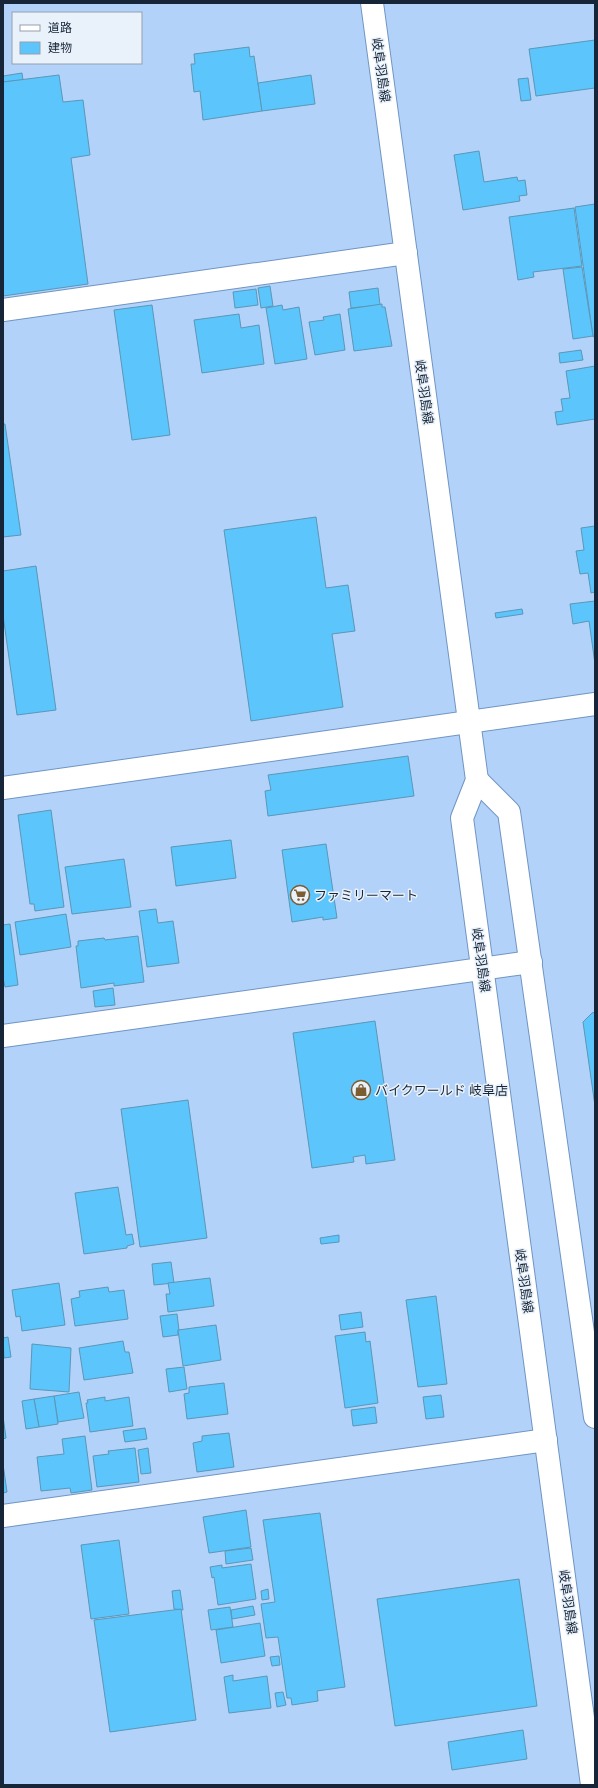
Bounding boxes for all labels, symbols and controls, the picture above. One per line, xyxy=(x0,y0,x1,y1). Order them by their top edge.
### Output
legend xyxy=(12,12,142,64)
text: 道路 xyxy=(48,21,72,35)
street label: 岐阜羽島線 xyxy=(369,37,393,103)
text: 建物 xyxy=(48,41,72,55)
street label: 岐阜羽島線 xyxy=(412,359,436,425)
supermarket icon: ファミリーマート xyxy=(289,884,311,906)
place label: ファミリーマート xyxy=(314,888,418,903)
street label: 岐阜羽島線 xyxy=(469,927,493,993)
shop icon: バイクワールド 岐阜店 xyxy=(350,1079,372,1101)
place label: バイクワールド 岐阜店 xyxy=(375,1083,508,1098)
street label: 岐阜羽島線 xyxy=(512,1248,536,1314)
street label: 岐阜羽島線 xyxy=(556,1569,580,1635)

